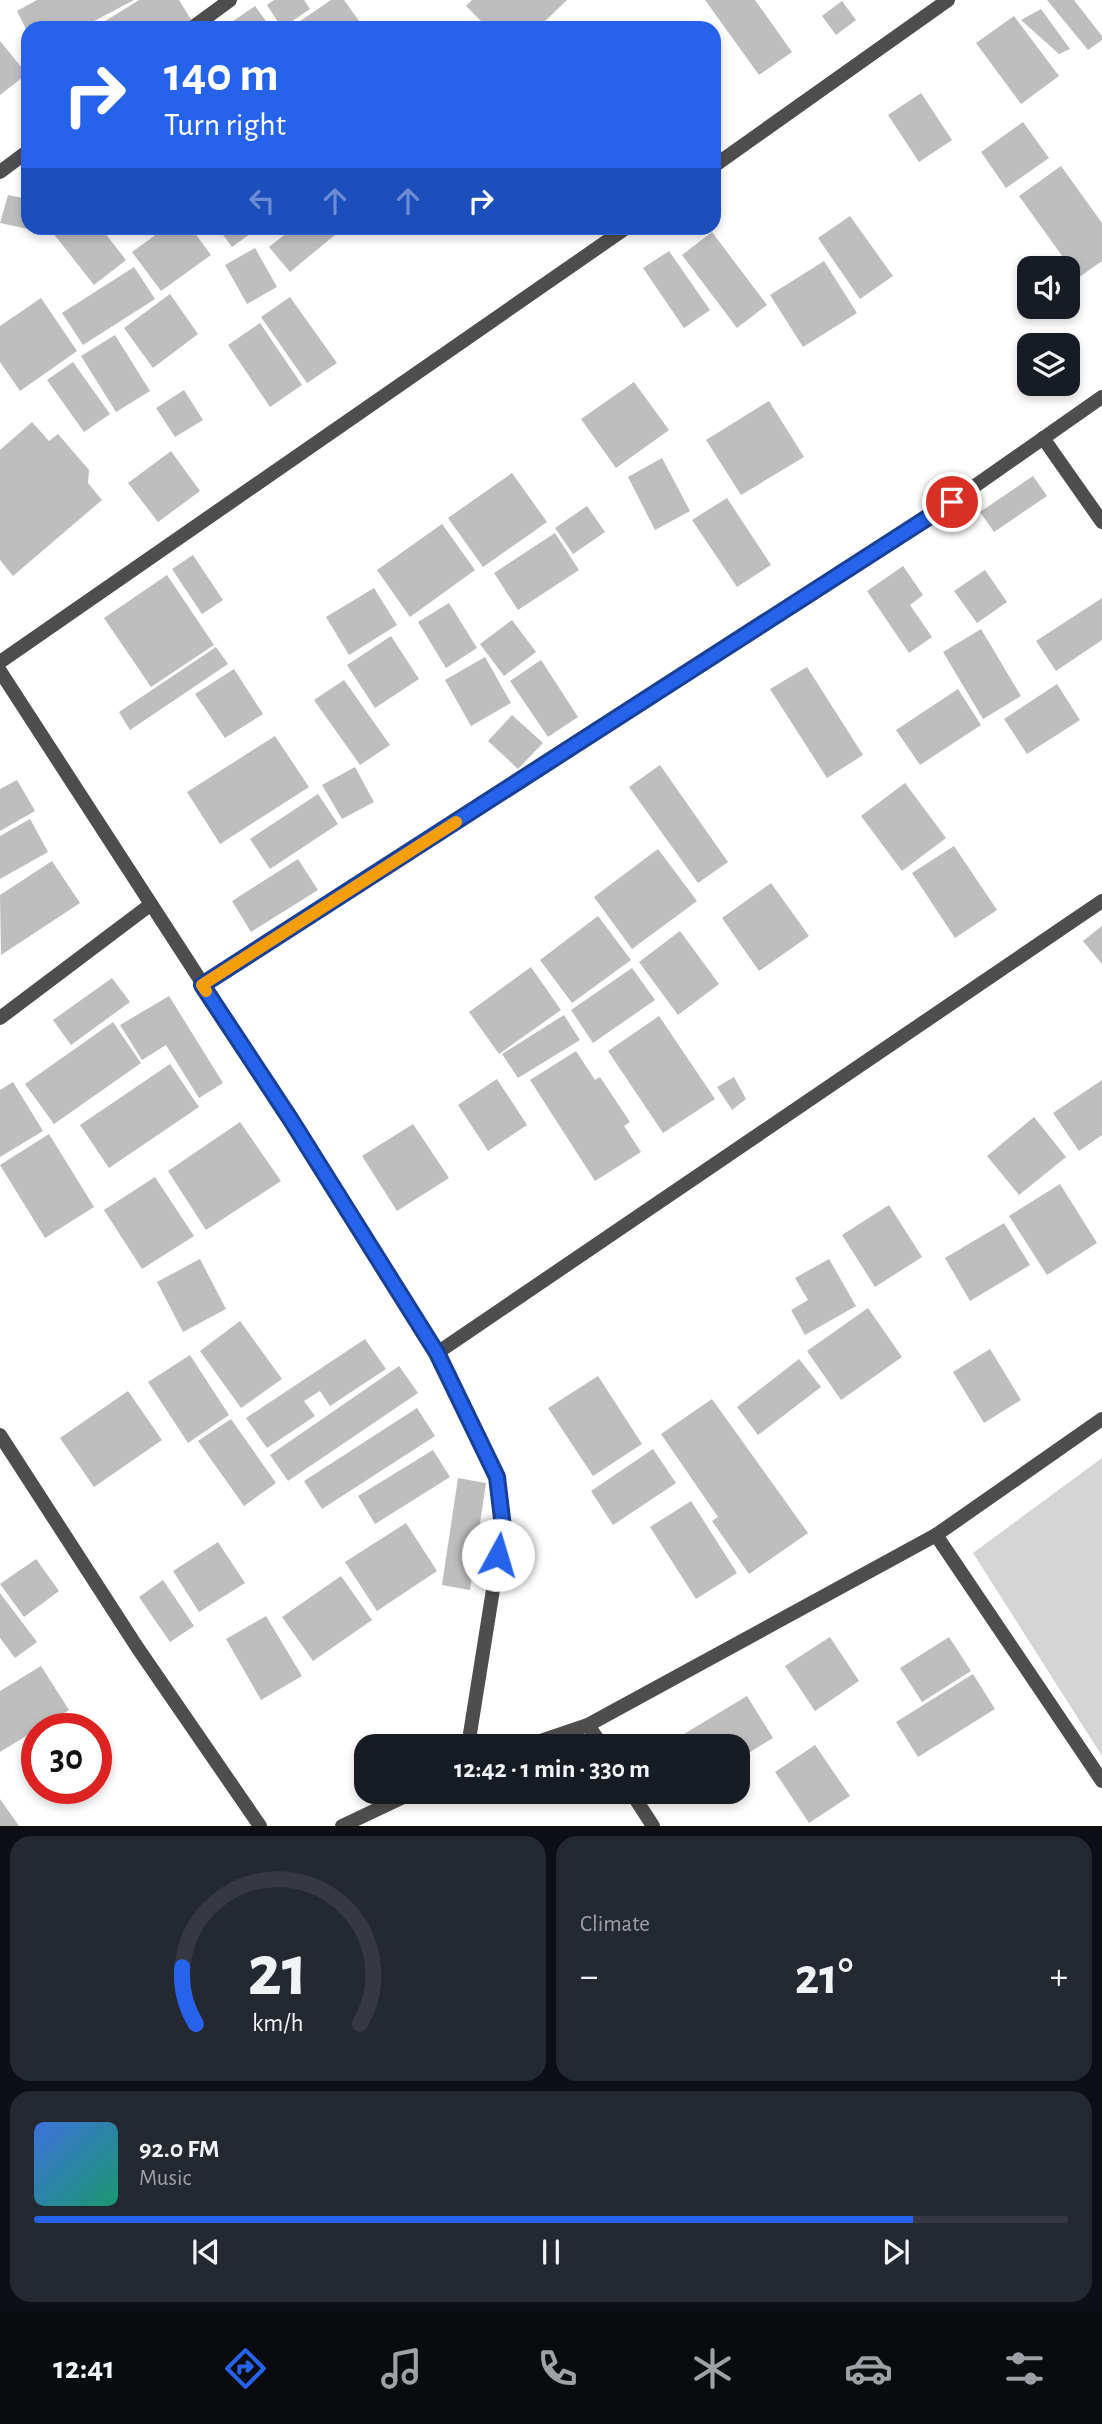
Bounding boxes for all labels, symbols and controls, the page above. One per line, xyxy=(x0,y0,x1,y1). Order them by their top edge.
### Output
icon: right xyxy=(49,49,140,140)
text: 140 m xyxy=(164,51,279,100)
text: Turn right xyxy=(164,109,286,141)
icon: left xyxy=(243,182,281,220)
icon: ahead xyxy=(316,182,354,220)
icon: ahead xyxy=(389,182,427,220)
icon: right xyxy=(462,182,500,220)
map controls xyxy=(1017,256,1080,396)
button: sound xyxy=(1017,256,1080,319)
button: layers xyxy=(1017,333,1080,396)
pin xyxy=(922,472,982,532)
icon: arrive xyxy=(933,483,971,521)
position arrow xyxy=(461,1518,535,1592)
speed limit sign: 30 xyxy=(21,1713,112,1804)
text: 12:42 · 1 min · 330 m xyxy=(454,1756,650,1782)
text: Climate xyxy=(580,1913,650,1936)
text: 21 xyxy=(248,1937,308,2010)
text: 21° xyxy=(795,1951,853,2003)
text: − xyxy=(580,1958,598,1996)
text: + xyxy=(1050,1958,1068,1996)
text: km/h xyxy=(252,2011,304,2036)
text: 92.0 FM xyxy=(139,2136,220,2162)
text: Music xyxy=(139,2167,191,2190)
icon: previous xyxy=(187,2233,225,2271)
icon: pause xyxy=(532,2233,570,2271)
icon: next xyxy=(877,2233,915,2271)
icon: directions xyxy=(221,2344,270,2393)
icon: music xyxy=(377,2344,426,2393)
icon: phone xyxy=(533,2344,582,2393)
icon: climate xyxy=(688,2344,737,2393)
icon: car xyxy=(844,2344,893,2393)
icon: filters xyxy=(1000,2344,1049,2393)
text: 12:41 xyxy=(53,2352,115,2384)

